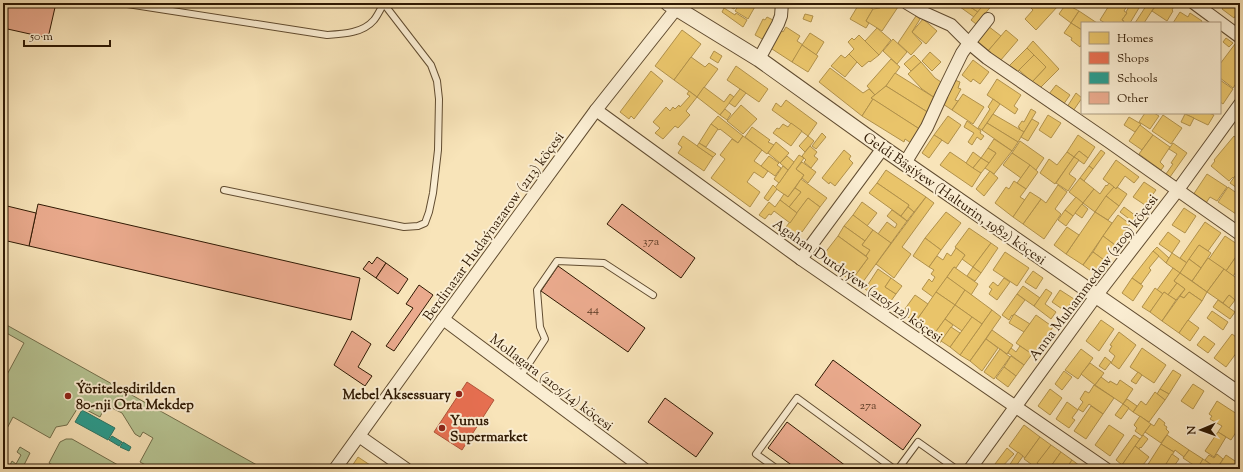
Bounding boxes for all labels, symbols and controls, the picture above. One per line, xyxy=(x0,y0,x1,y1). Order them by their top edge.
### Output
scale bar xyxy=(24,22,110,48)
legend xyxy=(1081,22,1221,114)
text: 50 m xyxy=(29,28,53,46)
text: Homes xyxy=(1117,30,1153,48)
text: Shops xyxy=(1117,50,1149,68)
text: Schools xyxy=(1117,70,1158,88)
text: Other xyxy=(1117,90,1149,108)
street label: Berdinazar Hudaýnazarow (2113) köçesi xyxy=(419,129,570,326)
street label: Geldi Bäşiýew (Halturin, 1982) köçesi xyxy=(858,129,1049,271)
street label: Anna Muhammedow (2109) köçesi xyxy=(1025,191,1164,366)
street label: Agahan Durdyýew (2105/12) köçesi xyxy=(768,215,946,348)
house number: 37a xyxy=(643,233,660,251)
house number: 44 xyxy=(587,301,599,319)
street label: Mollagara (2105/14) köçesi xyxy=(485,330,617,437)
place label: Ýöriteleşdirilden 80-nji Orta Mekdep xyxy=(76,379,194,416)
place label: Mebel Aksessuary xyxy=(342,386,451,406)
marker: Mebel Aksessuary xyxy=(454,389,464,399)
marker: Ýöriteleşdirilden 80-nji Orta Mekdep xyxy=(63,391,73,401)
house number: 27a xyxy=(859,397,877,415)
north arrow xyxy=(1181,410,1221,450)
place label: Yunus Supermarket xyxy=(450,412,528,448)
marker: Yunus Supermarket xyxy=(437,423,447,433)
text: N xyxy=(1184,425,1200,436)

